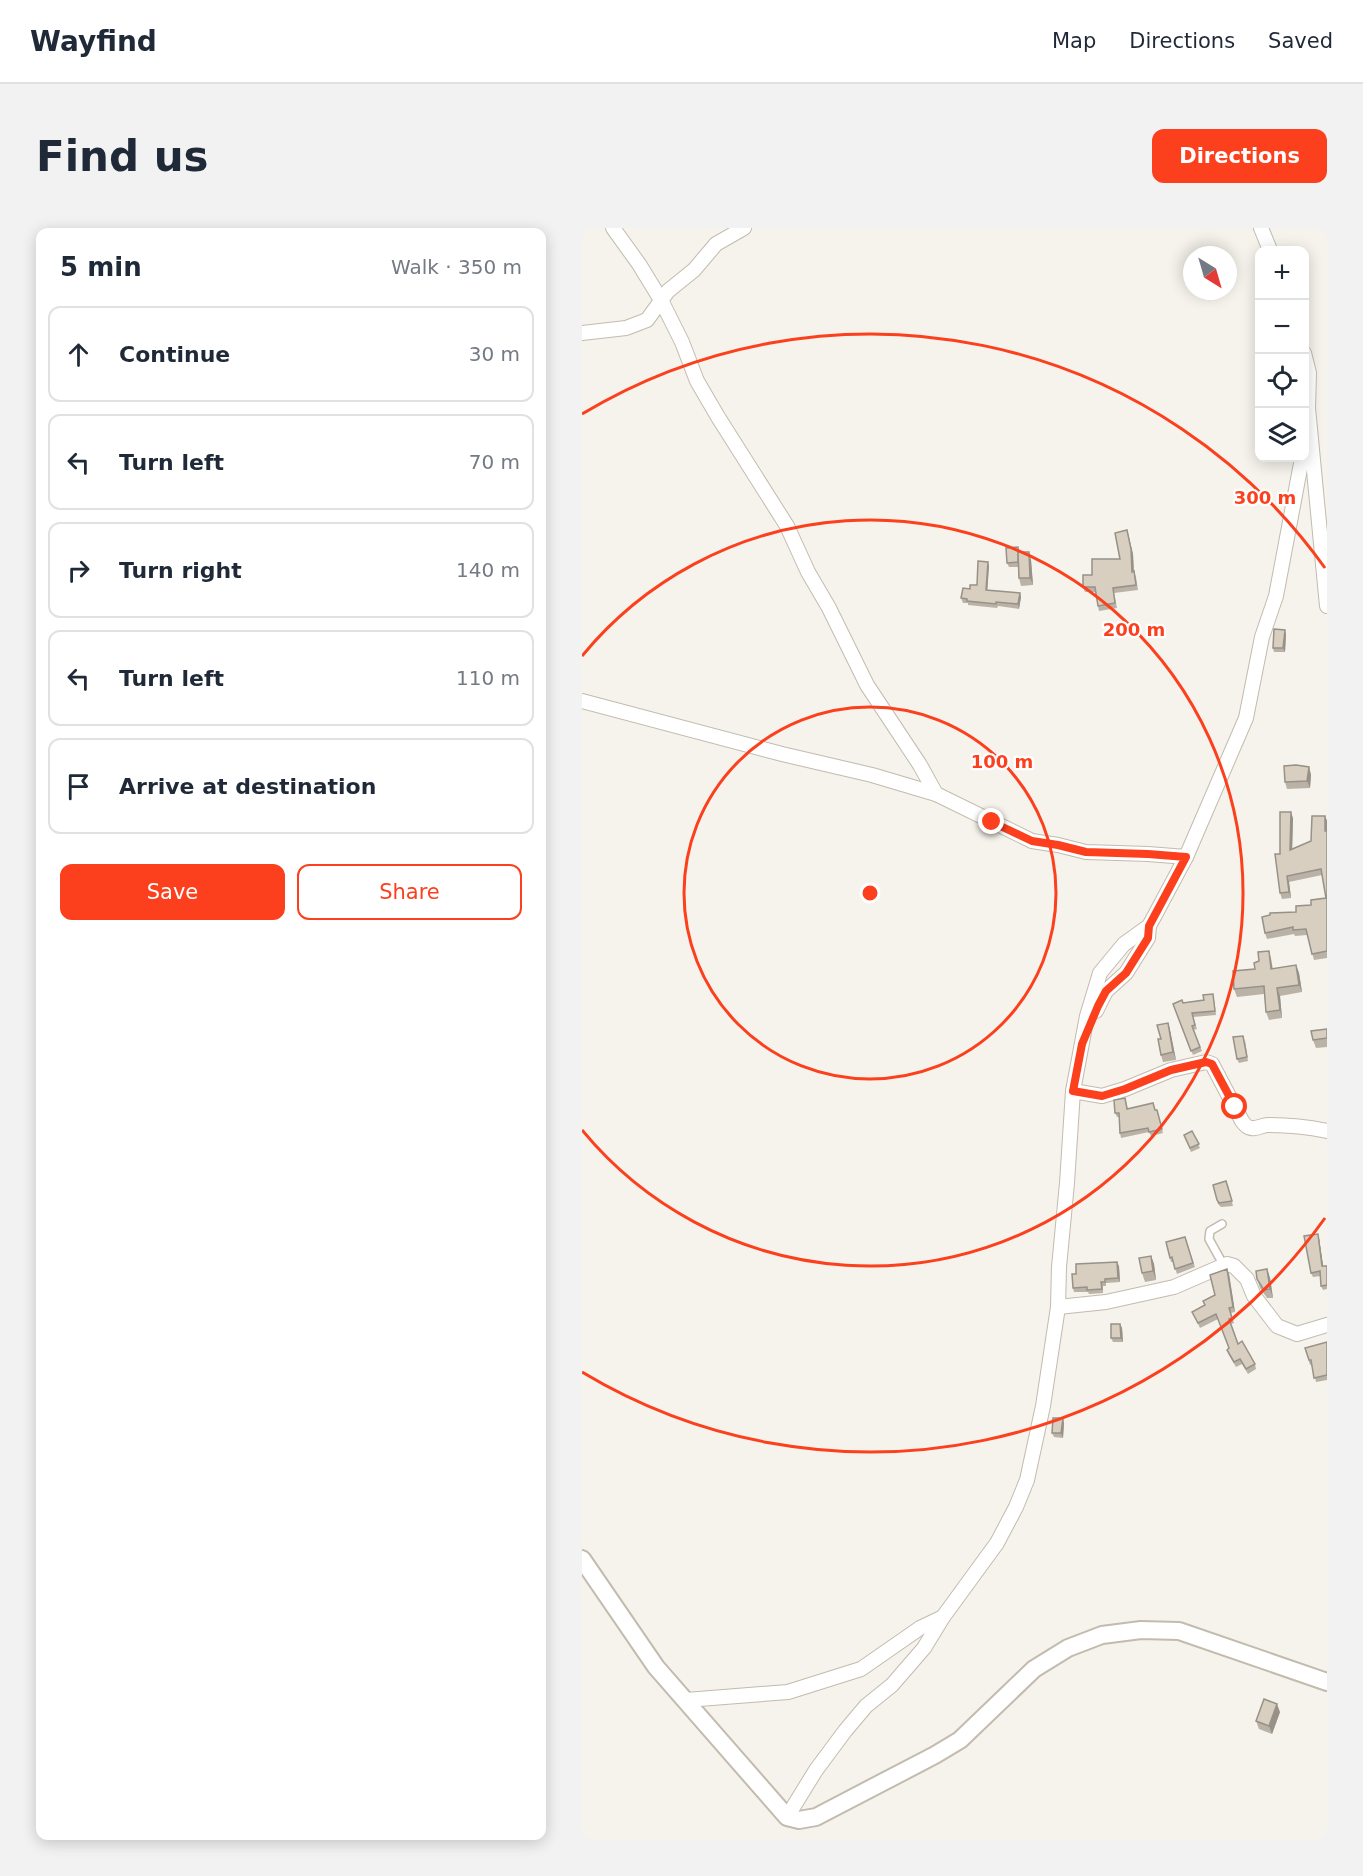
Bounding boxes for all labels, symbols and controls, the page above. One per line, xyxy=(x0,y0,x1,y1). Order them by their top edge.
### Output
text: Wayfind xyxy=(30,25,157,58)
text: Map xyxy=(1052,29,1096,53)
text: Directions xyxy=(1129,29,1235,53)
text: Saved xyxy=(1268,29,1333,53)
button: Directions xyxy=(1152,129,1327,183)
text: Find us xyxy=(36,132,209,181)
north arrow xyxy=(1183,246,1237,300)
map controls xyxy=(1255,246,1309,462)
button: + xyxy=(1255,246,1309,300)
text: 5 min xyxy=(60,252,142,282)
text: Walk · 350 m xyxy=(391,255,522,279)
button: − xyxy=(1255,300,1309,354)
icon: ahead xyxy=(62,338,95,371)
text: Continue xyxy=(119,342,230,367)
text: 30 m xyxy=(469,342,520,366)
button: locate xyxy=(1255,354,1309,408)
button: layers xyxy=(1255,408,1309,462)
icon: left xyxy=(62,446,95,479)
text: Turn left xyxy=(119,450,224,475)
text: 70 m xyxy=(469,450,520,474)
text: 300 m xyxy=(1234,487,1296,508)
icon: right xyxy=(62,554,95,587)
text: Turn right xyxy=(119,558,242,583)
text: 140 m xyxy=(456,558,520,582)
text: 200 m xyxy=(1103,619,1165,640)
icon: left xyxy=(62,662,95,695)
text: Turn left xyxy=(119,666,224,691)
text: 110 m xyxy=(456,666,520,690)
text: 100 m xyxy=(971,751,1033,772)
icon: arrive xyxy=(62,770,95,803)
text: Arrive at destination xyxy=(119,774,376,799)
route end xyxy=(978,808,1004,834)
button: Save xyxy=(60,864,285,920)
button: Share xyxy=(297,864,522,920)
centre of rings xyxy=(860,883,880,903)
route start xyxy=(1221,1093,1247,1119)

